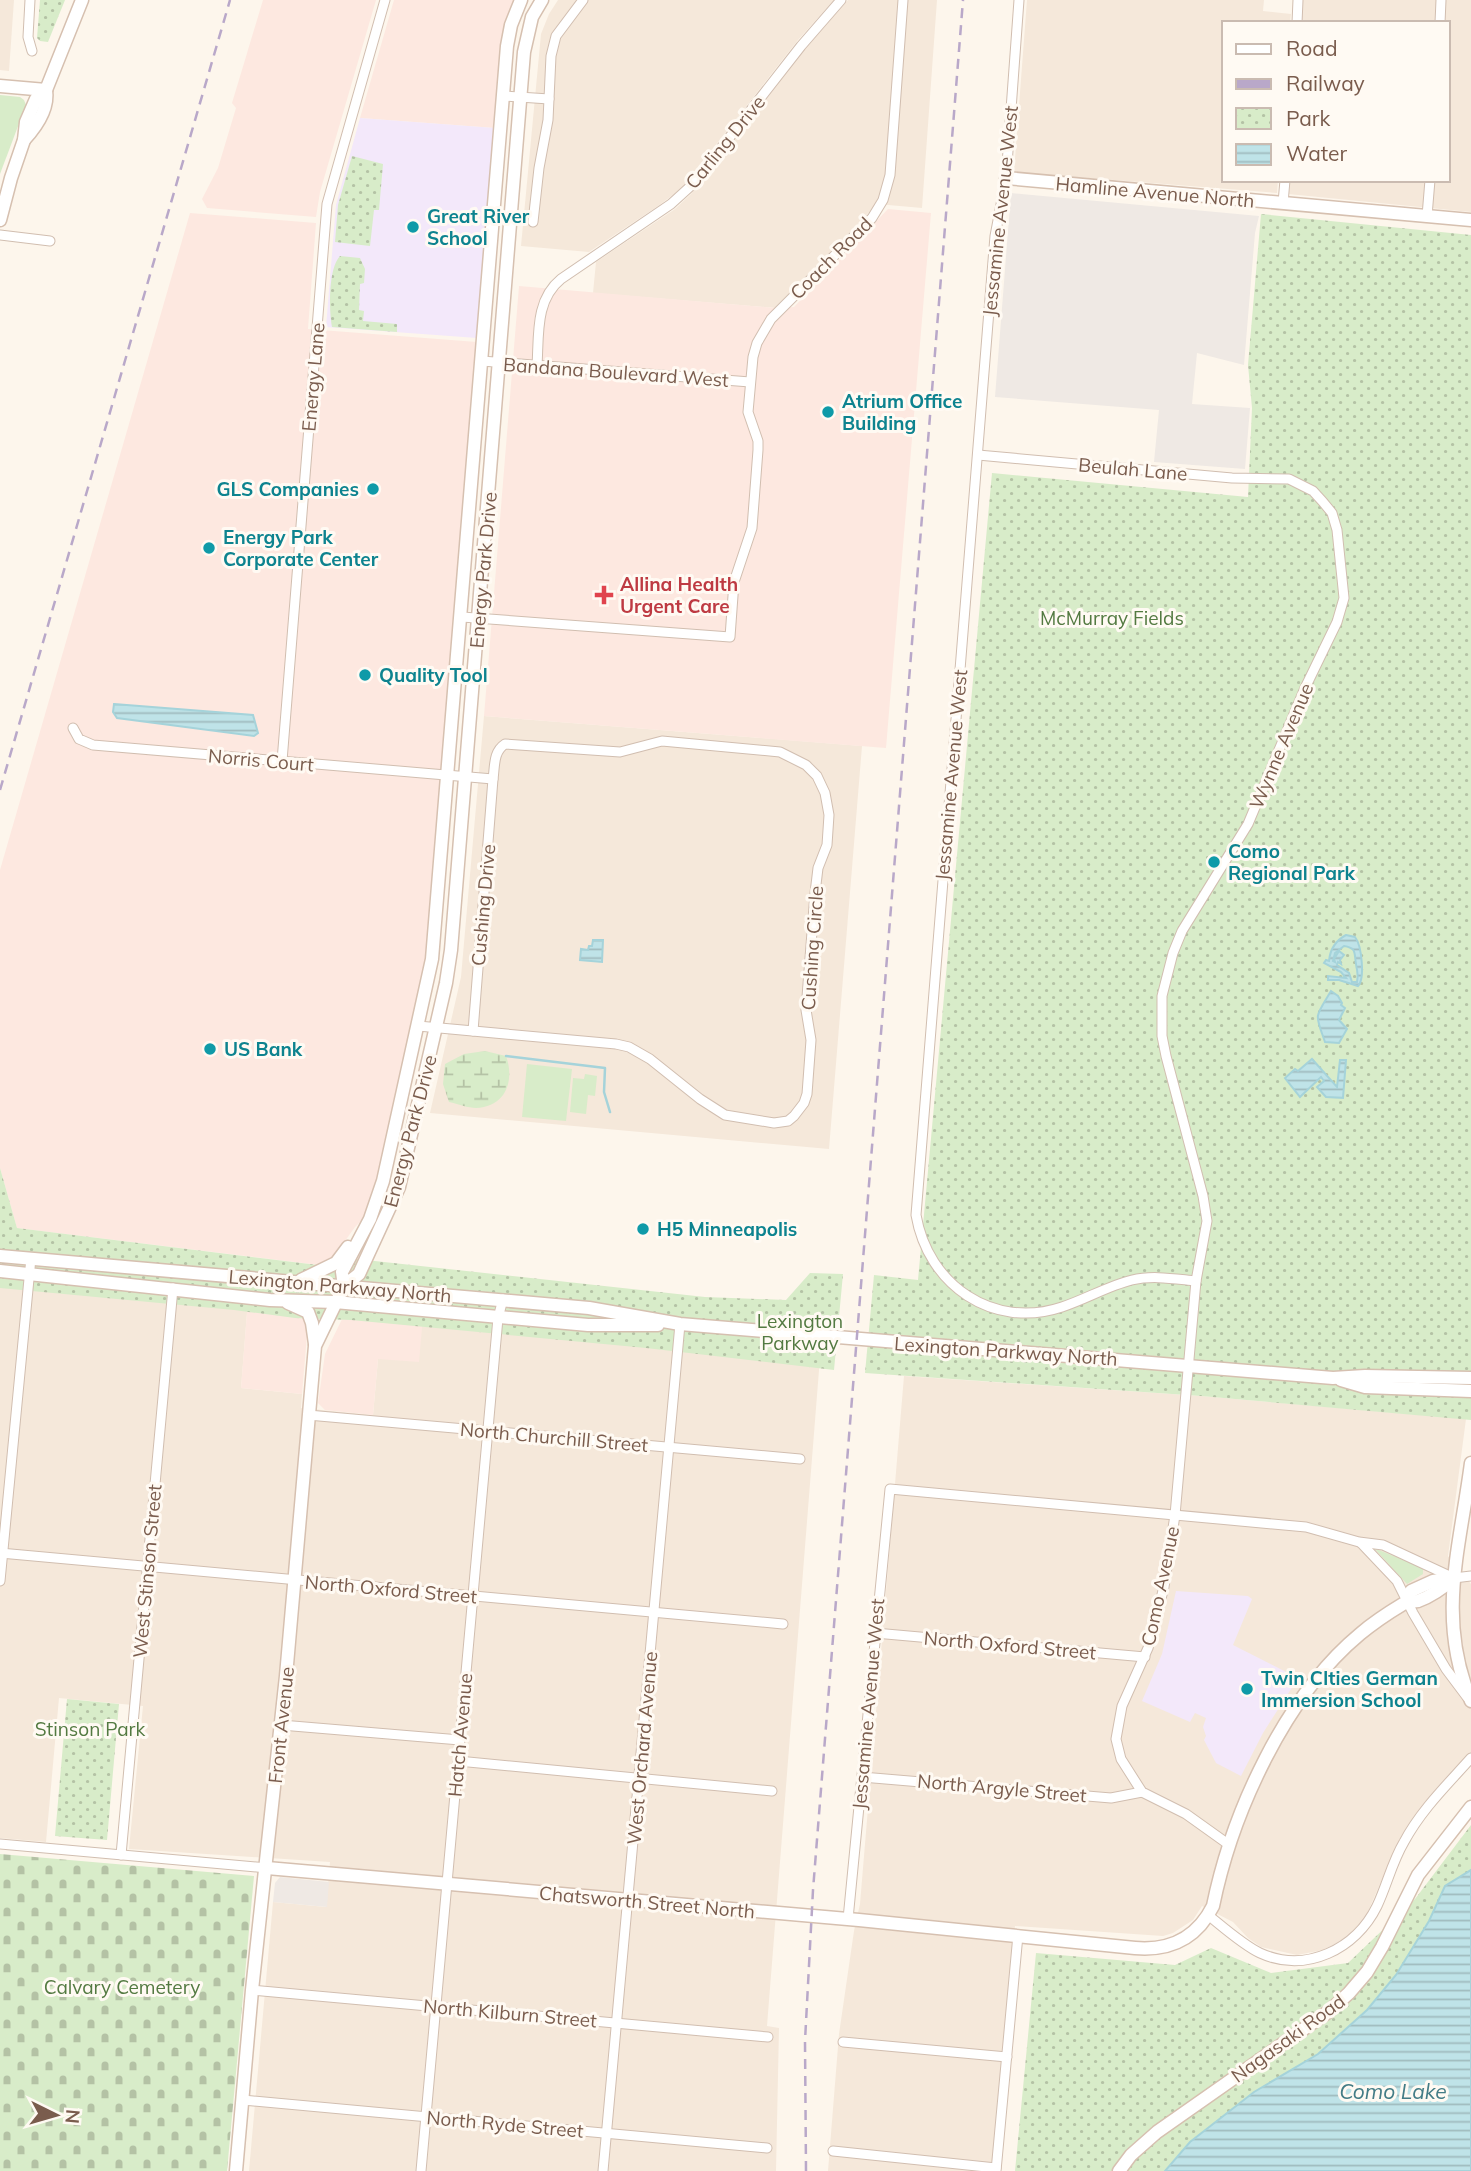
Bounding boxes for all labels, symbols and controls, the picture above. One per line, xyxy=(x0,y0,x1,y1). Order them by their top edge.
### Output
legend xyxy=(1222,21,1450,182)
text: Road xyxy=(1286,35,1337,61)
text: Railway xyxy=(1286,70,1365,96)
street label: Carling Drive xyxy=(680,90,770,194)
street label: Jessamine Avenue West xyxy=(977,104,1023,318)
text: Park xyxy=(1286,105,1330,131)
text: Water xyxy=(1286,140,1347,166)
street label: Hamline Avenue North xyxy=(1055,171,1255,213)
place label: Great River School xyxy=(427,204,530,250)
street label: Coach Road xyxy=(785,212,877,304)
marker: Great River School xyxy=(405,219,421,235)
street label: Energy Lane xyxy=(296,322,330,432)
street label: Bandana Boulevard West xyxy=(502,352,730,392)
place label: Atrium Office Building xyxy=(842,389,962,435)
marker: Atrium Office Building xyxy=(820,404,836,420)
street label: Beulah Lane xyxy=(1077,452,1189,486)
place label: GLS Companies xyxy=(217,477,359,501)
marker: GLS Companies xyxy=(365,481,381,497)
street label: Energy Park Drive xyxy=(464,491,502,649)
place label: Energy Park Corporate Center xyxy=(223,525,379,571)
marker: Energy Park Corporate Center xyxy=(201,540,217,556)
place label: Allina Health Urgent Care xyxy=(620,572,738,618)
marker: Allina Health Urgent Care xyxy=(594,585,614,605)
park label: McMurray Fields xyxy=(1040,606,1184,630)
place label: Quality Tool xyxy=(379,663,488,687)
marker: Quality Tool xyxy=(357,667,373,683)
street label: Jessamine Avenue West xyxy=(930,668,972,882)
street label: Wynne Avenue xyxy=(1244,679,1318,813)
street label: Norris Court xyxy=(207,743,315,777)
place label: Como Regional Park xyxy=(1228,839,1355,885)
street label: Cushing Drive xyxy=(466,843,500,967)
marker: Como Regional Park xyxy=(1206,854,1222,870)
street label: Cushing Circle xyxy=(796,885,828,1011)
place label: US Bank xyxy=(224,1037,303,1061)
marker: US Bank xyxy=(202,1041,218,1057)
street label: Energy Park Drive xyxy=(378,1052,442,1210)
place label: H5 Minneapolis xyxy=(657,1217,797,1241)
marker: H5 Minneapolis xyxy=(635,1221,651,1237)
street label: Lexington Parkway North xyxy=(227,1264,453,1308)
park label: Lexington Parkway xyxy=(757,1309,843,1355)
street label: Lexington Parkway North xyxy=(893,1331,1119,1371)
street label: North Churchill Street xyxy=(459,1417,649,1457)
street label: West Stinson Street xyxy=(127,1483,167,1659)
street label: Como Avenue xyxy=(1136,1524,1184,1648)
street label: North Oxford Street xyxy=(304,1570,478,1609)
street label: Jessamine Avenue West xyxy=(847,1597,889,1811)
street label: North Oxford Street xyxy=(923,1626,1097,1665)
street label: West Orchard Avenue xyxy=(622,1650,662,1846)
street label: Front Avenue xyxy=(263,1666,299,1784)
place label: Twin CIties German Immersion School xyxy=(1261,1666,1438,1712)
street label: Hatch Avenue xyxy=(443,1672,477,1798)
marker: Twin CIties German Immersion School xyxy=(1239,1681,1255,1697)
park label: Stinson Park xyxy=(35,1717,145,1741)
street label: North Argyle Street xyxy=(916,1769,1088,1807)
street label: Chatsworth Street North xyxy=(538,1881,756,1923)
park label: Calvary Cemetery xyxy=(44,1975,200,1999)
street label: Nagasaki Road xyxy=(1226,1989,1350,2087)
street label: North Kilburn Street xyxy=(422,1993,598,2033)
water label: Como Lake xyxy=(1339,2078,1447,2104)
north arrow xyxy=(21,2080,91,2150)
street label: North Ryde Street xyxy=(425,2105,585,2143)
text: N xyxy=(60,2108,86,2125)

